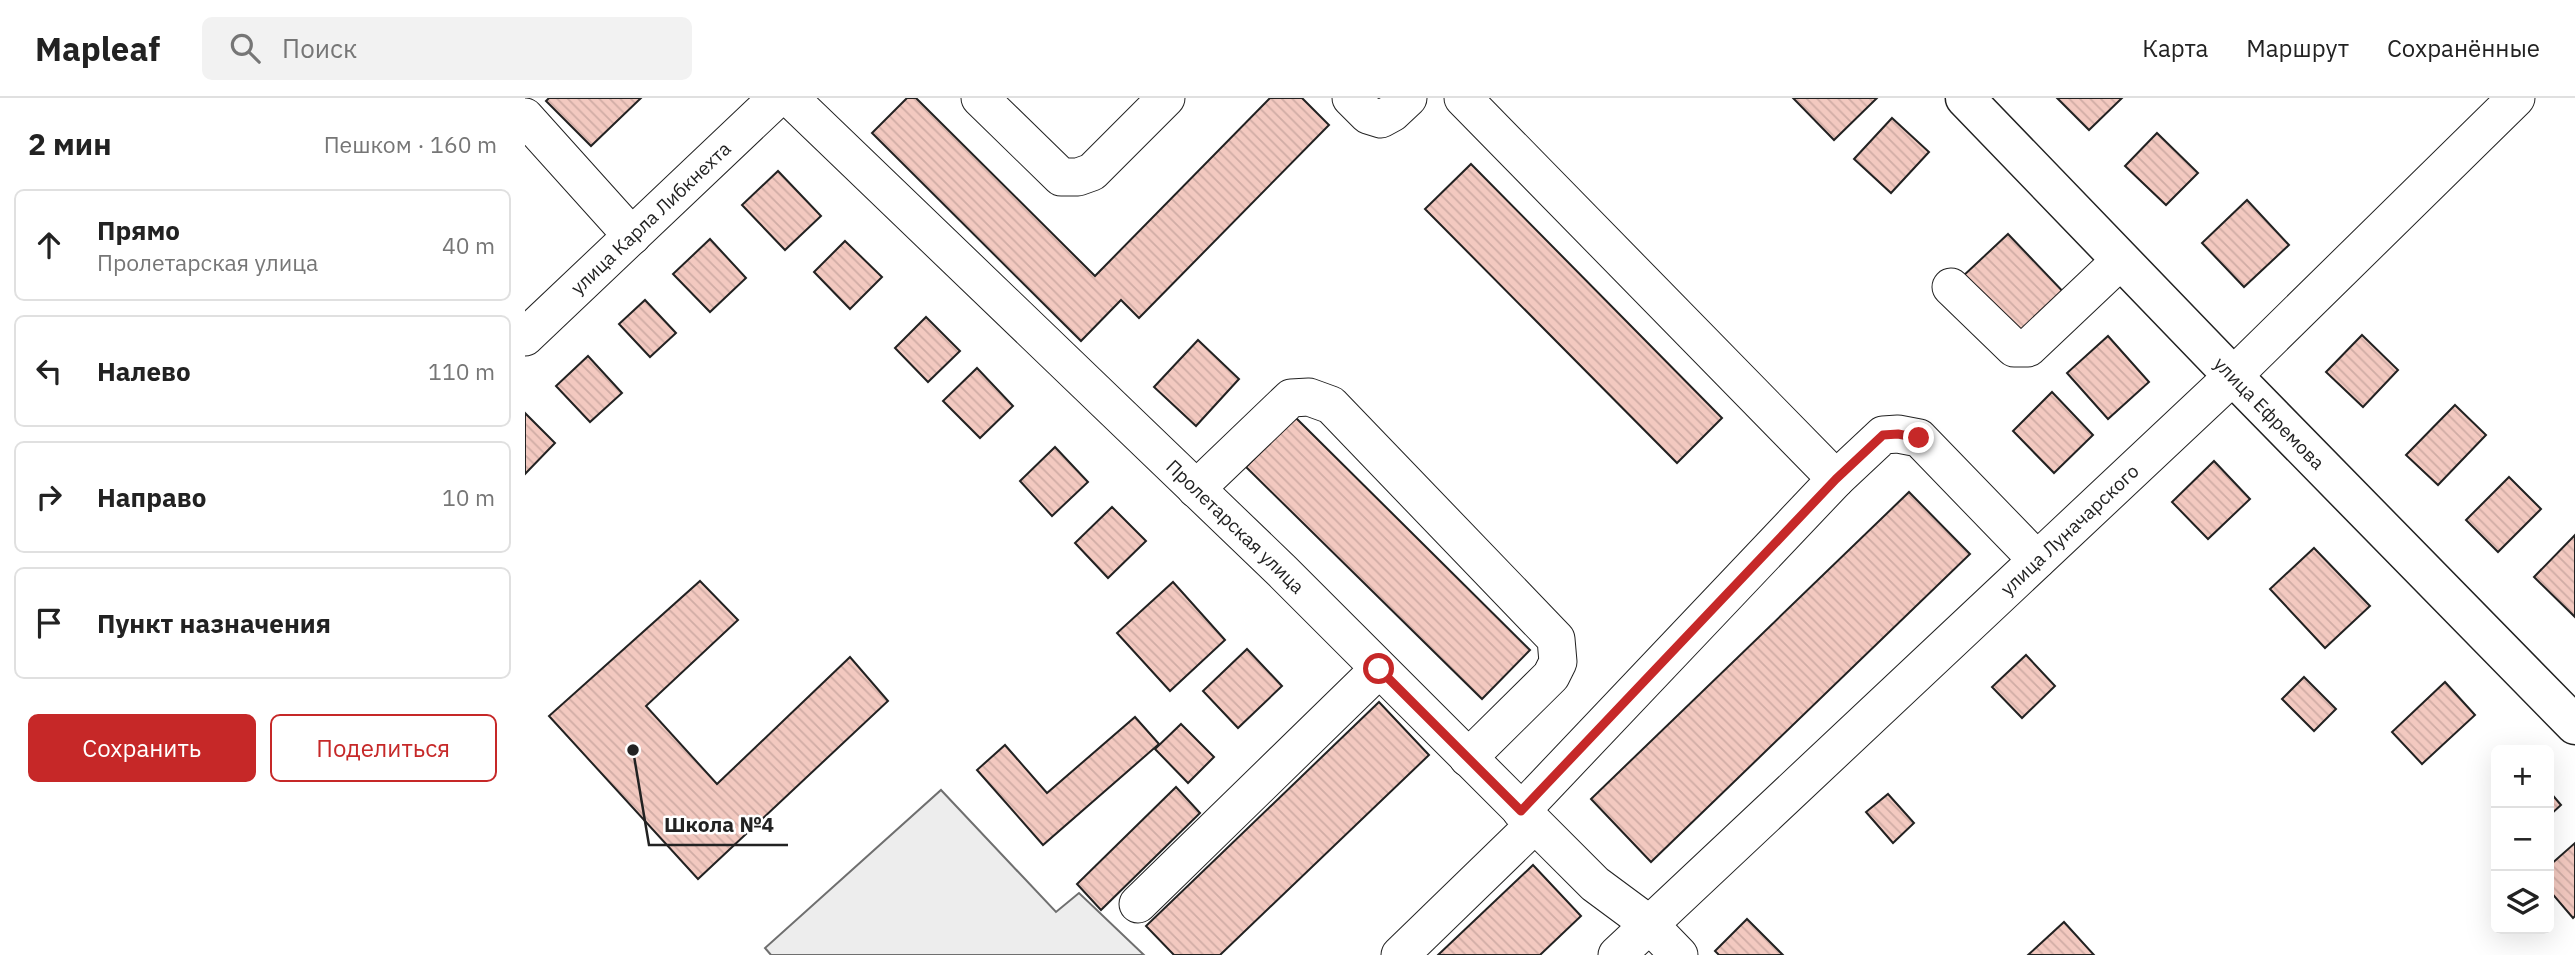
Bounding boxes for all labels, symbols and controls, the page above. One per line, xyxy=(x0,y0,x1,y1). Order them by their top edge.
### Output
search box xyxy=(202,17,692,80)
text: Mapleaf xyxy=(35,27,160,70)
icon: search xyxy=(226,29,264,67)
text: Поиск xyxy=(282,31,357,65)
text: Карта xyxy=(2142,32,2208,64)
text: Маршрут xyxy=(2246,32,2349,64)
text: Сохранённые xyxy=(2387,32,2540,64)
text: 2 мин xyxy=(28,124,112,163)
text: Пешком · 160 m xyxy=(324,129,497,159)
street label: улица Карла Либкнехта xyxy=(566,136,736,299)
text: Прямо xyxy=(97,213,180,247)
icon: ahead xyxy=(30,226,68,264)
text: 40 m xyxy=(442,230,495,260)
text: Пролетарская улица xyxy=(97,247,318,277)
icon: left xyxy=(30,352,68,390)
street label: улица Ефремова xyxy=(2209,352,2330,474)
text: Налево xyxy=(97,354,191,388)
text: 110 m xyxy=(428,356,495,386)
route end xyxy=(1903,422,1934,453)
street label: Пролетарская улица xyxy=(1161,454,1310,599)
street label: улица Луначарского xyxy=(1995,459,2144,600)
icon: right xyxy=(30,478,68,516)
text: Направо xyxy=(97,480,206,514)
text: 10 m xyxy=(442,482,495,512)
icon: arrive xyxy=(30,604,68,642)
text: Пункт назначения xyxy=(97,606,331,640)
route start xyxy=(1363,653,1394,684)
button: Сохранить xyxy=(28,714,256,782)
button: Поделиться xyxy=(270,714,497,782)
map controls xyxy=(2491,745,2554,934)
button: + xyxy=(2491,745,2554,808)
callout: Школа №4 xyxy=(649,803,788,845)
button: − xyxy=(2491,808,2554,871)
text: Школа №4 xyxy=(664,810,774,838)
button: layers xyxy=(2491,871,2554,934)

